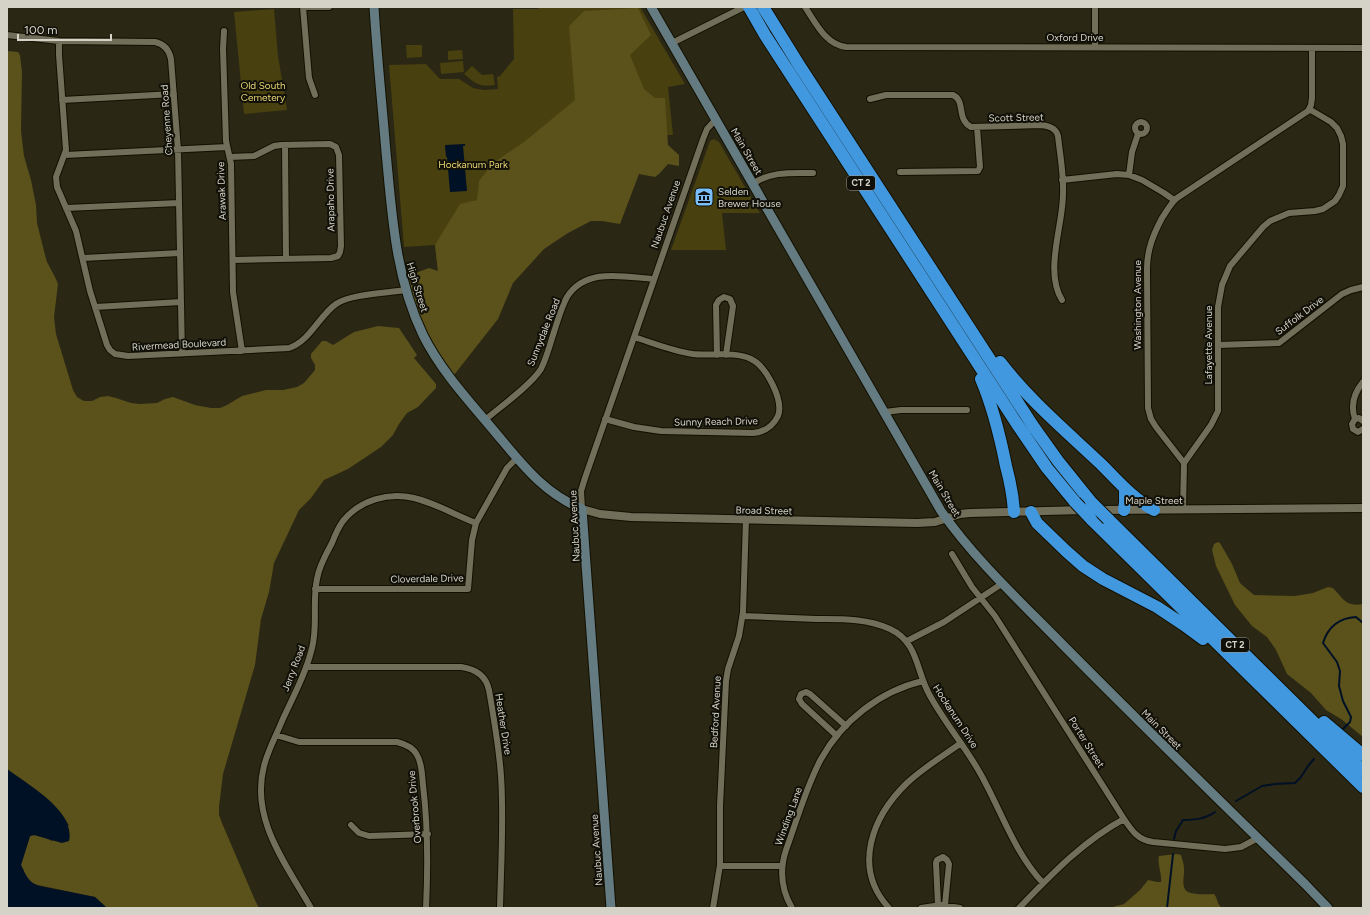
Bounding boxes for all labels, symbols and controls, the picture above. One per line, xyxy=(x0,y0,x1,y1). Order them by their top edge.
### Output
scale bar xyxy=(18,16,111,42)
text: 100 m xyxy=(24,23,58,37)
street label: Oxford Drive xyxy=(1047,31,1104,44)
park label: Old South Cemetery xyxy=(240,79,286,104)
street label: Cheyenne Road xyxy=(158,84,175,156)
street label: Scott Street xyxy=(988,111,1044,124)
street label: Main Street xyxy=(728,126,765,177)
park label: Hockanum Park xyxy=(438,158,508,171)
street label: Arawak Drive xyxy=(214,161,229,220)
street label: Arapaho Drive xyxy=(323,168,338,232)
road number: CT 2 xyxy=(847,176,875,190)
street label: Naubuc Avenue xyxy=(648,178,683,250)
place label: Selden Brewer House xyxy=(718,185,781,210)
museum icon: Selden Brewer House xyxy=(693,186,715,208)
street label: Washington Avenue xyxy=(1131,260,1144,350)
street label: High Street xyxy=(404,261,431,314)
street label: Suffolk Drive xyxy=(1272,293,1327,338)
street label: Sunnydale Road xyxy=(524,296,563,368)
street label: Lafayette Avenue xyxy=(1202,305,1215,384)
street label: Rivermead Boulevard xyxy=(132,336,227,353)
street label: Sunny Reach Drive xyxy=(674,414,759,429)
street label: Main Street xyxy=(926,468,964,519)
street label: Naubuc Avenue xyxy=(566,489,583,562)
street label: Maple Street xyxy=(1125,494,1183,507)
street label: Broad Street xyxy=(736,504,793,517)
street label: Cloverdale Drive xyxy=(390,571,464,586)
road number: CT 2 xyxy=(1221,638,1249,652)
street label: Jerry Road xyxy=(279,643,308,693)
street label: Bedford Avenue xyxy=(707,675,724,749)
street label: Hockanum Drive xyxy=(930,682,981,751)
street label: Heather Drive xyxy=(492,693,515,756)
street label: Main Street xyxy=(1139,706,1185,752)
street label: Porter Street xyxy=(1066,714,1108,770)
street label: Overbrook Drive xyxy=(405,770,424,844)
street label: Winding Lane xyxy=(772,785,805,847)
street label: Naubuc Avenue xyxy=(587,813,605,886)

